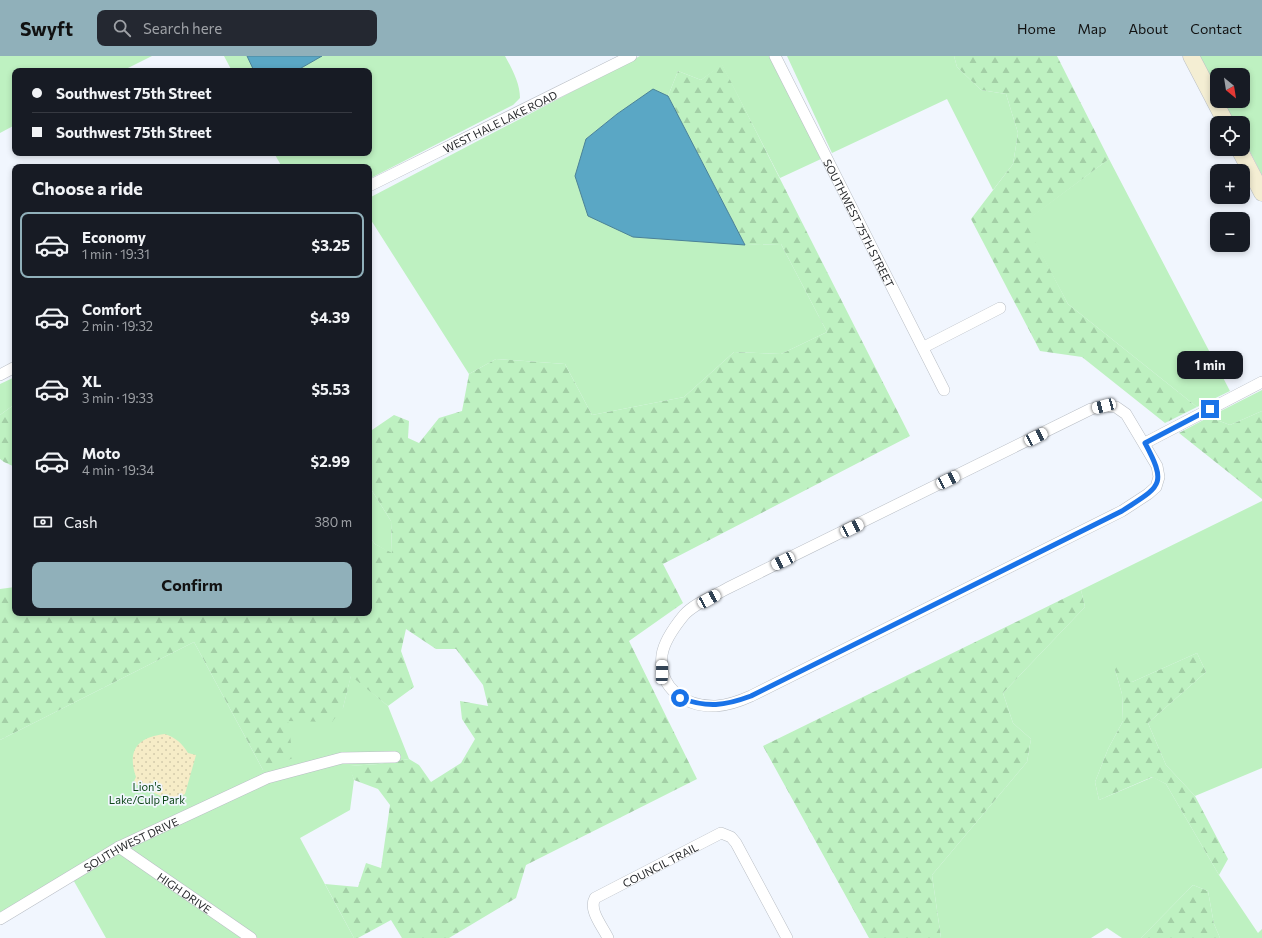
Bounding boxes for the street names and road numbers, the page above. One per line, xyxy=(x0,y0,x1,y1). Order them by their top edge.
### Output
street label: WEST HALE LAKE ROAD xyxy=(441,87,559,155)
street label: SOUTHWEST 75TH STREET xyxy=(822,156,897,289)
street label: SOUTHWEST DRIVE xyxy=(81,814,180,873)
street label: COUNCIL TRAIL xyxy=(620,840,700,889)
street label: HIGH DRIVE xyxy=(155,869,214,915)

